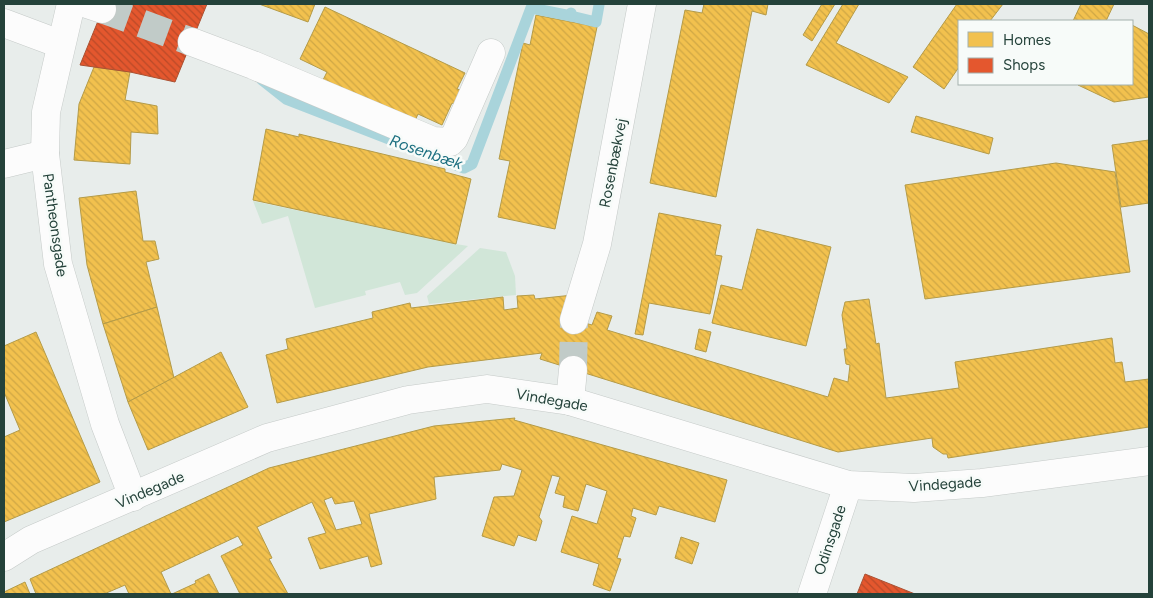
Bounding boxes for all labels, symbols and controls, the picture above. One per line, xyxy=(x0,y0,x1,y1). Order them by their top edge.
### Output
legend xyxy=(958,20,1133,85)
text: Homes xyxy=(1003,31,1051,49)
text: Shops xyxy=(1003,56,1045,74)
street label: Rosenbækvej xyxy=(596,117,630,209)
water label: Rosenbæk xyxy=(387,131,466,174)
street label: Pantheonsgade xyxy=(39,172,71,278)
street label: Vindegade xyxy=(515,385,589,415)
street label: Vindegade xyxy=(113,468,187,512)
street label: Vindegade xyxy=(908,472,982,496)
street label: Odinsgade xyxy=(810,503,850,577)

